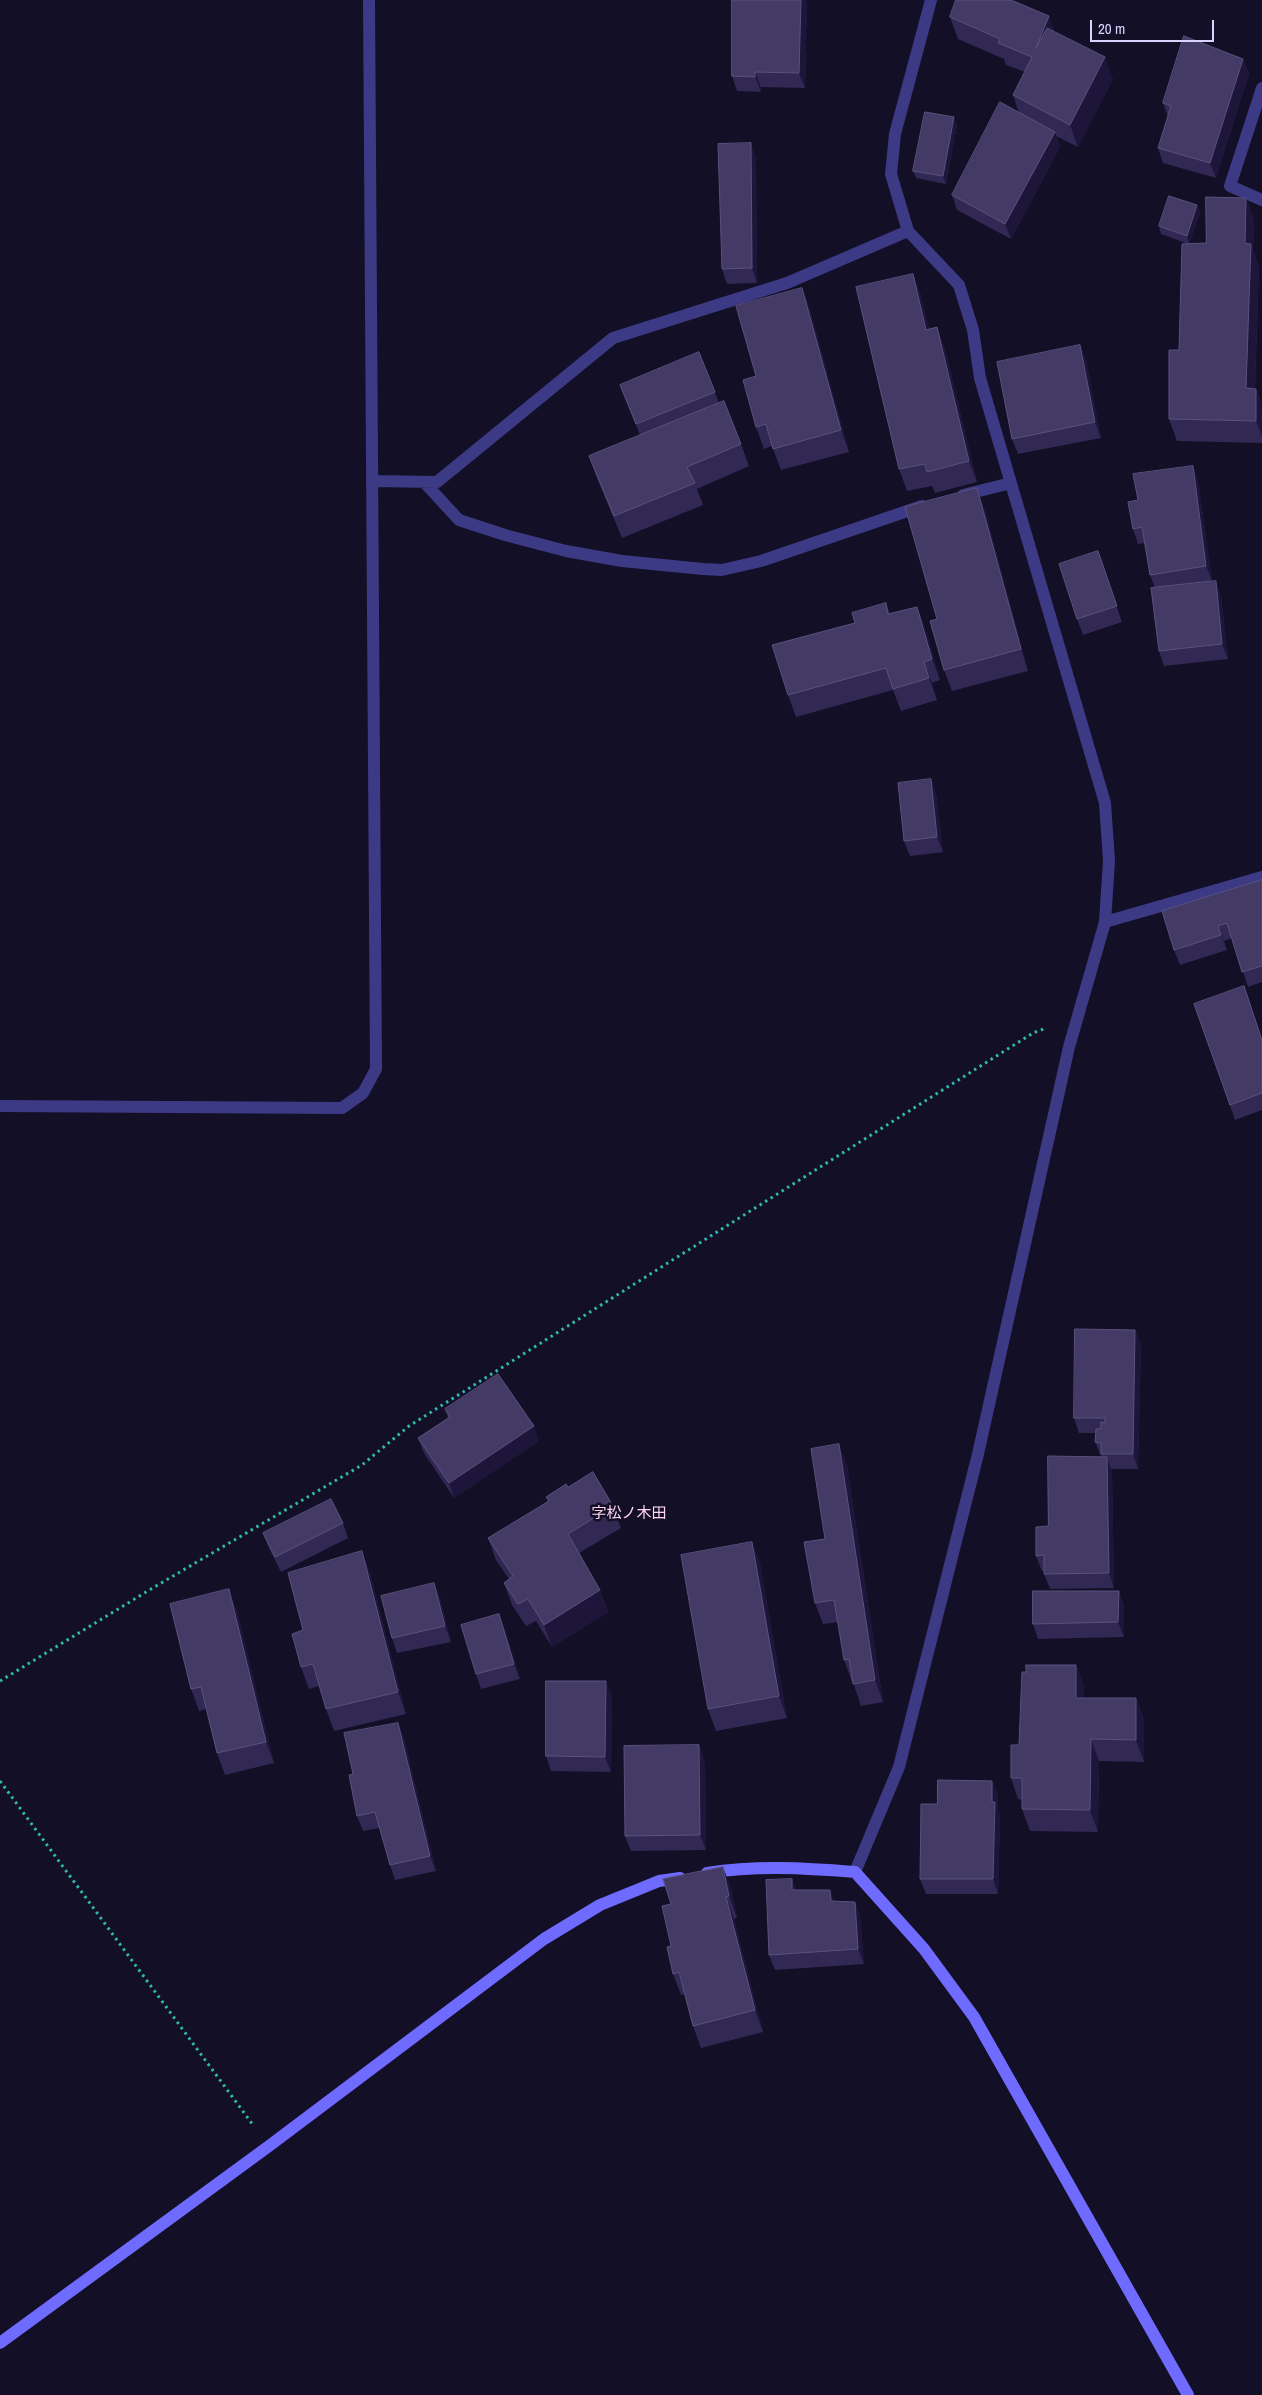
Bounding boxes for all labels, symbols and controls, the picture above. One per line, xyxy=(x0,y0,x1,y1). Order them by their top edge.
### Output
scale bar xyxy=(1092,10,1216,42)
text: 20 m xyxy=(1098,18,1125,39)
district label: 字松ノ木田 xyxy=(592,1505,666,1523)

